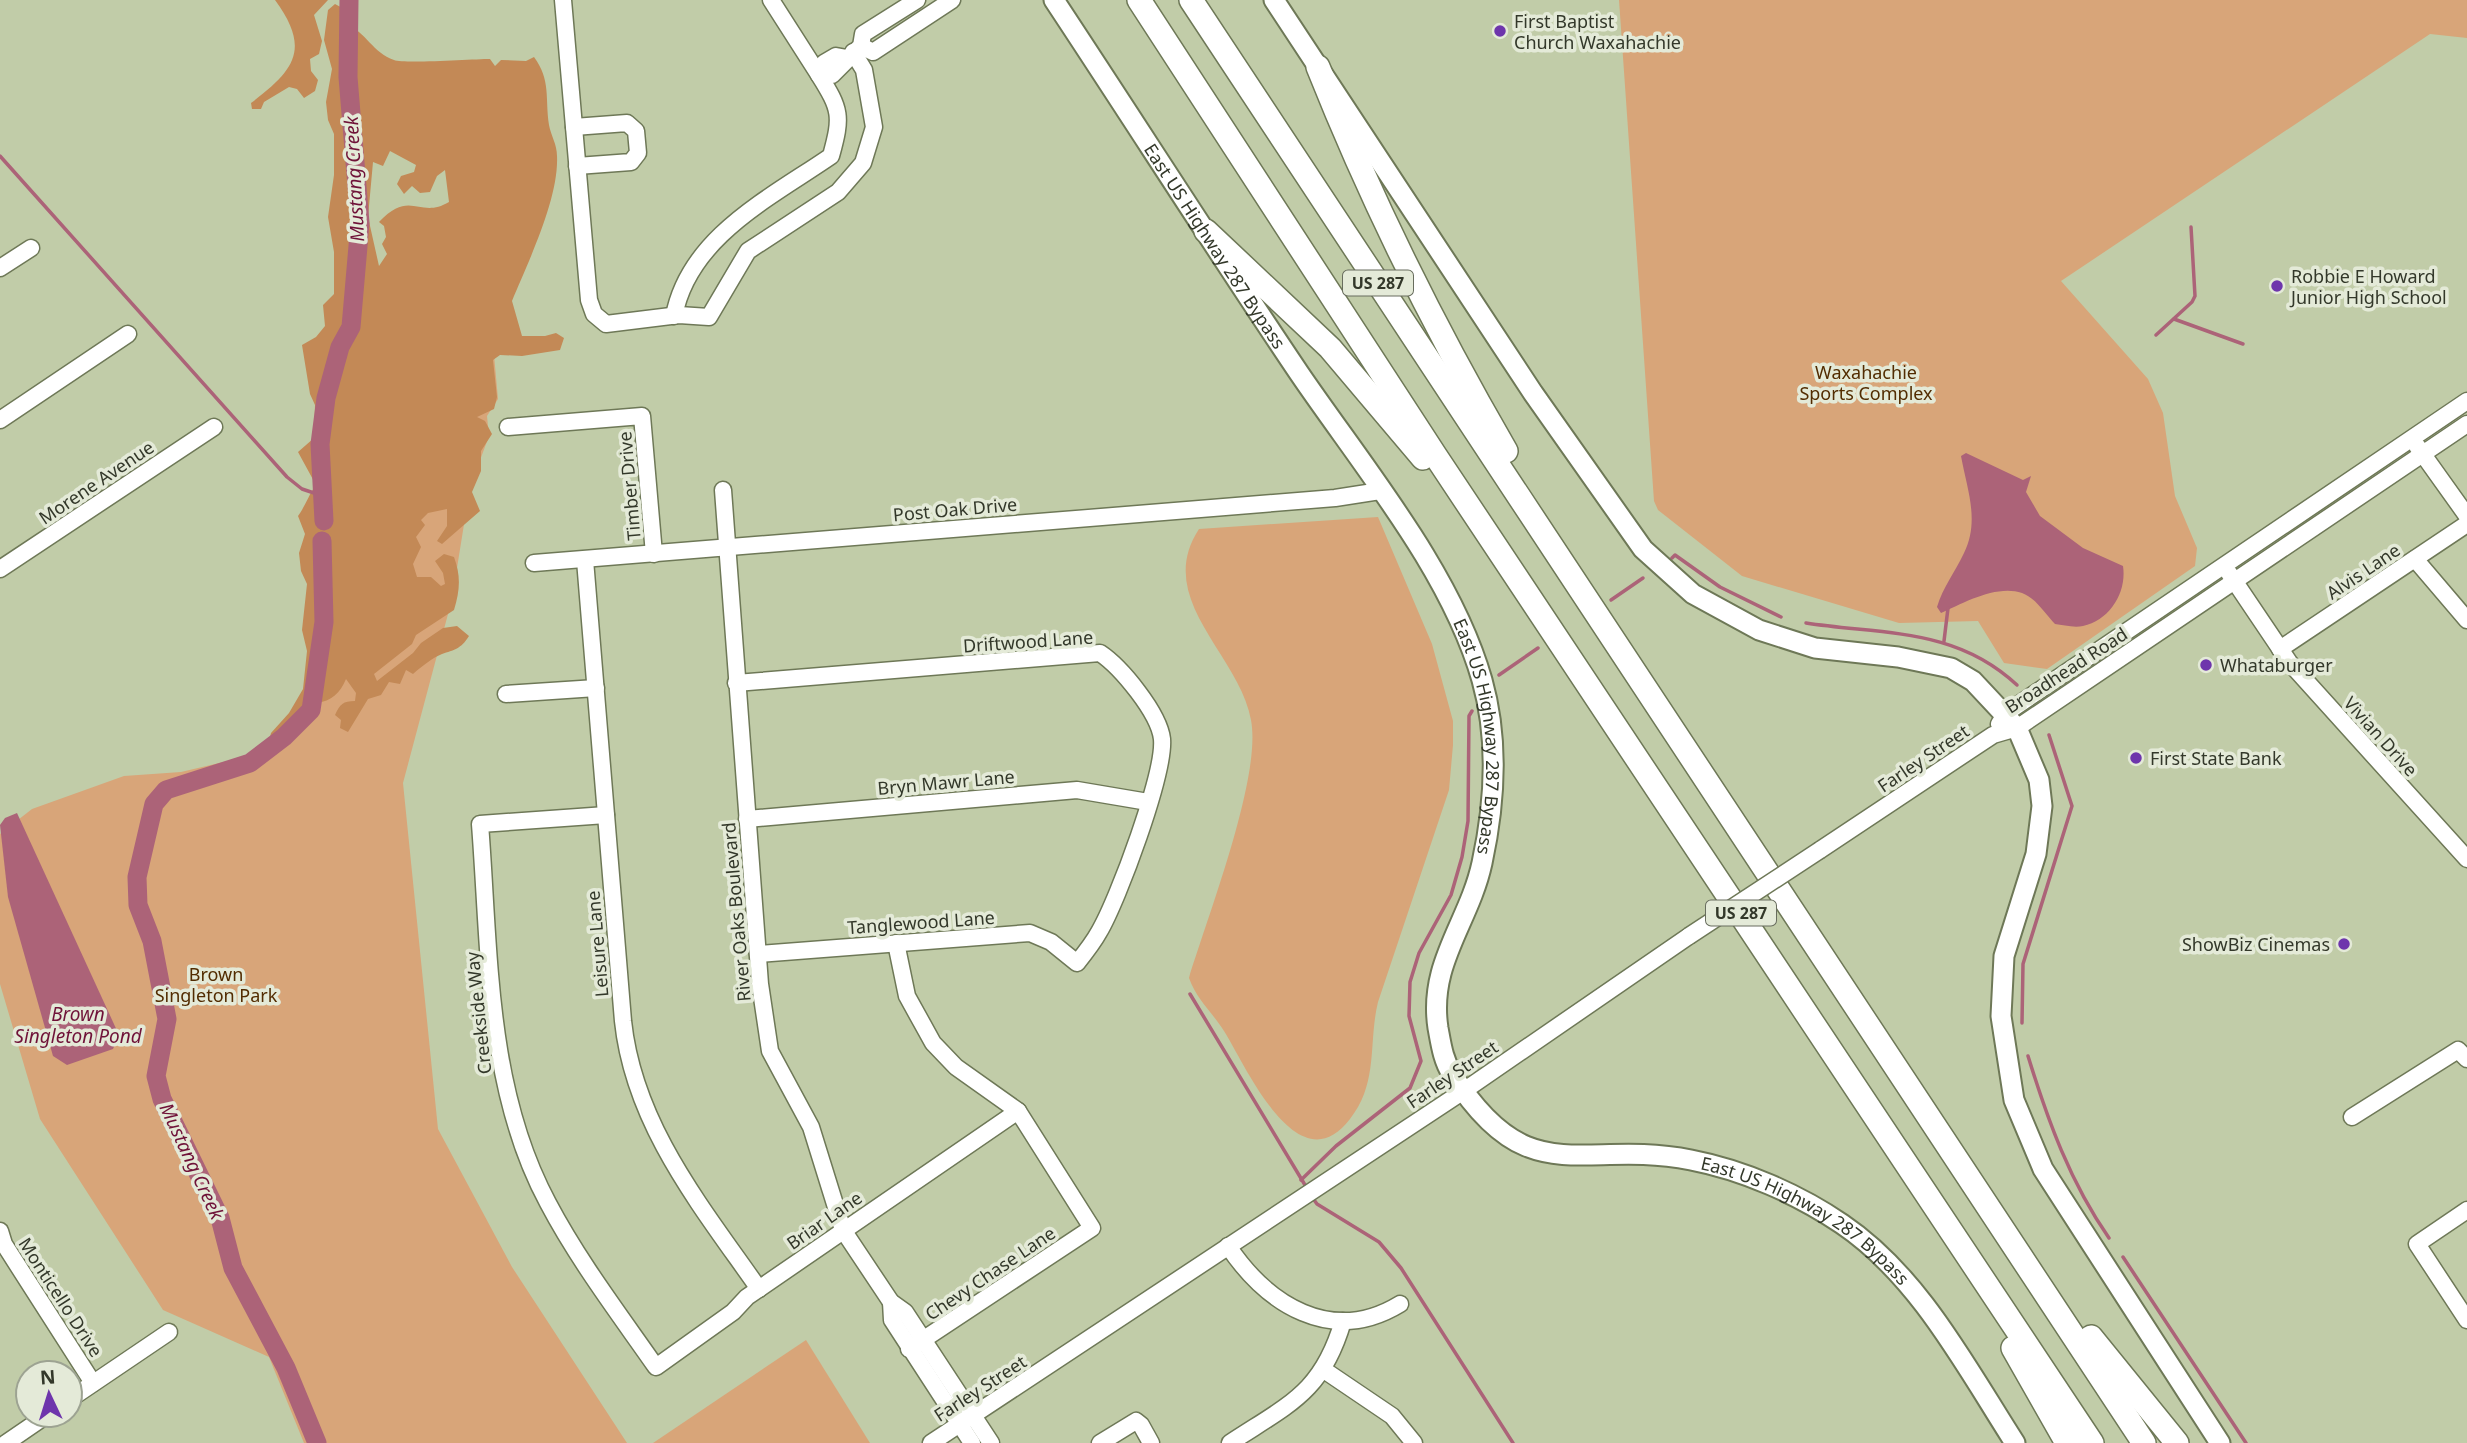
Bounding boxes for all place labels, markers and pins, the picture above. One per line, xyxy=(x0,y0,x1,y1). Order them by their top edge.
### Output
place label: First Baptist Church Waxahachie xyxy=(1514,9,1681,54)
marker: First Baptist Church Waxahachie xyxy=(1492,23,1508,39)
place label: Robbie E Howard Junior High School xyxy=(2289,264,2447,309)
marker: Robbie E Howard Junior High School xyxy=(2269,278,2285,294)
place label: Whataburger xyxy=(2220,653,2333,677)
marker: Whataburger xyxy=(2198,657,2214,673)
place label: First State Bank xyxy=(2150,746,2282,770)
marker: First State Bank xyxy=(2128,750,2144,766)
place label: ShowBiz Cinemas xyxy=(2182,932,2330,956)
marker: ShowBiz Cinemas xyxy=(2336,936,2352,952)

